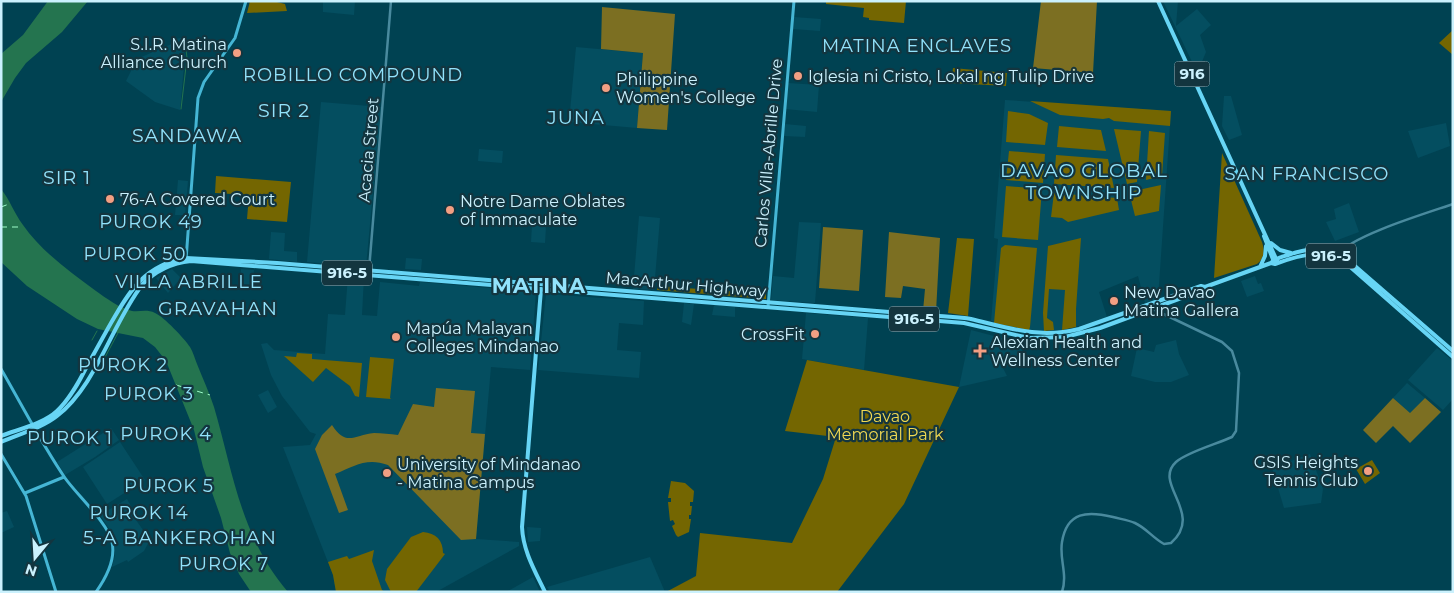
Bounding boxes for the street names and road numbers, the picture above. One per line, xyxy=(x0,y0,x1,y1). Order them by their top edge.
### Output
street label: Carlos Villa-Abrille Drive xyxy=(751,58,786,248)
road number: 916 xyxy=(1174,62,1210,86)
street label: Acacia Street xyxy=(354,96,383,203)
road number: 916-5 xyxy=(1306,244,1356,268)
road number: 916-5 xyxy=(322,260,372,286)
street label: MacArthur Highway xyxy=(605,268,767,301)
road number: 916-5 xyxy=(889,306,939,332)

